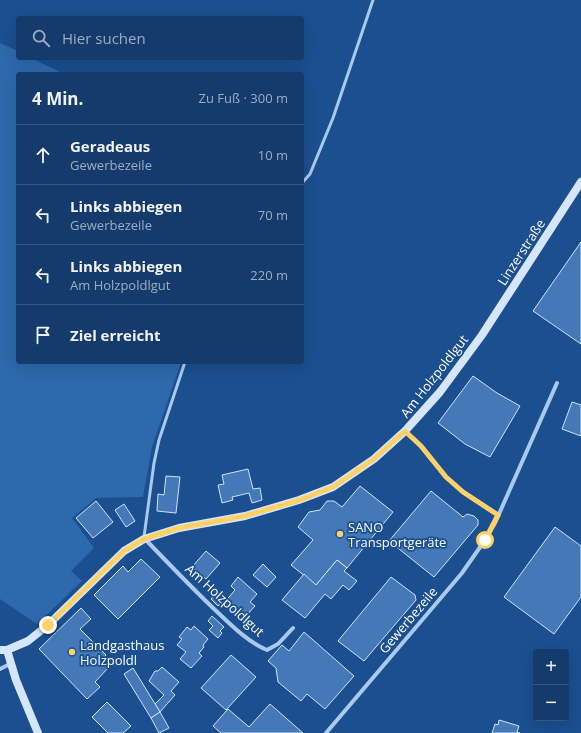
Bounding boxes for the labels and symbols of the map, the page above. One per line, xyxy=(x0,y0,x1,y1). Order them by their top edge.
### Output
street label: Linzerstraße xyxy=(493,215,549,289)
street label: Am Holzpoldlgut xyxy=(396,331,472,421)
place label: SANO Transportgeräte xyxy=(348,518,446,551)
marker: SANO Transportgeräte xyxy=(335,529,345,539)
route start xyxy=(476,531,494,549)
street label: Am Holzpoldlgut xyxy=(182,560,269,641)
street label: Gewerbezeile xyxy=(375,583,441,657)
route end xyxy=(39,616,57,634)
place label: Landgasthaus Holzpoldl xyxy=(80,636,164,669)
marker: Landgasthaus Holzpoldl xyxy=(67,647,77,657)

